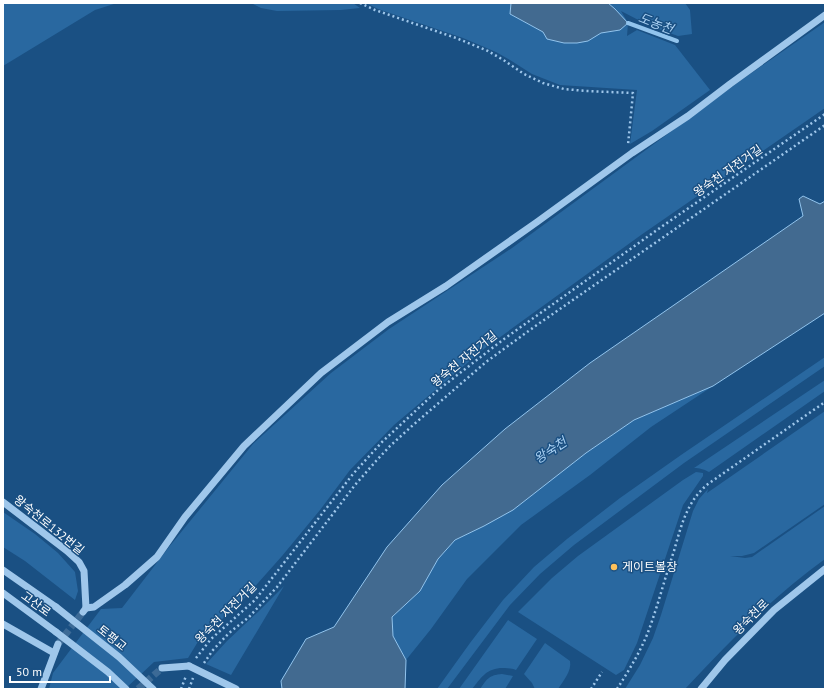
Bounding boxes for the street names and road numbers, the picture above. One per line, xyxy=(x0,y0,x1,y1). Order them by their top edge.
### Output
street label: 왕숙천 자전거길 xyxy=(690,141,765,200)
street label: 왕숙천 자전거길 xyxy=(428,327,500,390)
street label: 왕숙천로132번길 xyxy=(11,492,87,557)
street label: 왕숙천 자전거길 xyxy=(192,579,259,646)
street label: 고산로 xyxy=(18,588,54,619)
street label: 왕숙천로 xyxy=(730,596,772,638)
street label: 토평교 xyxy=(95,621,130,654)

